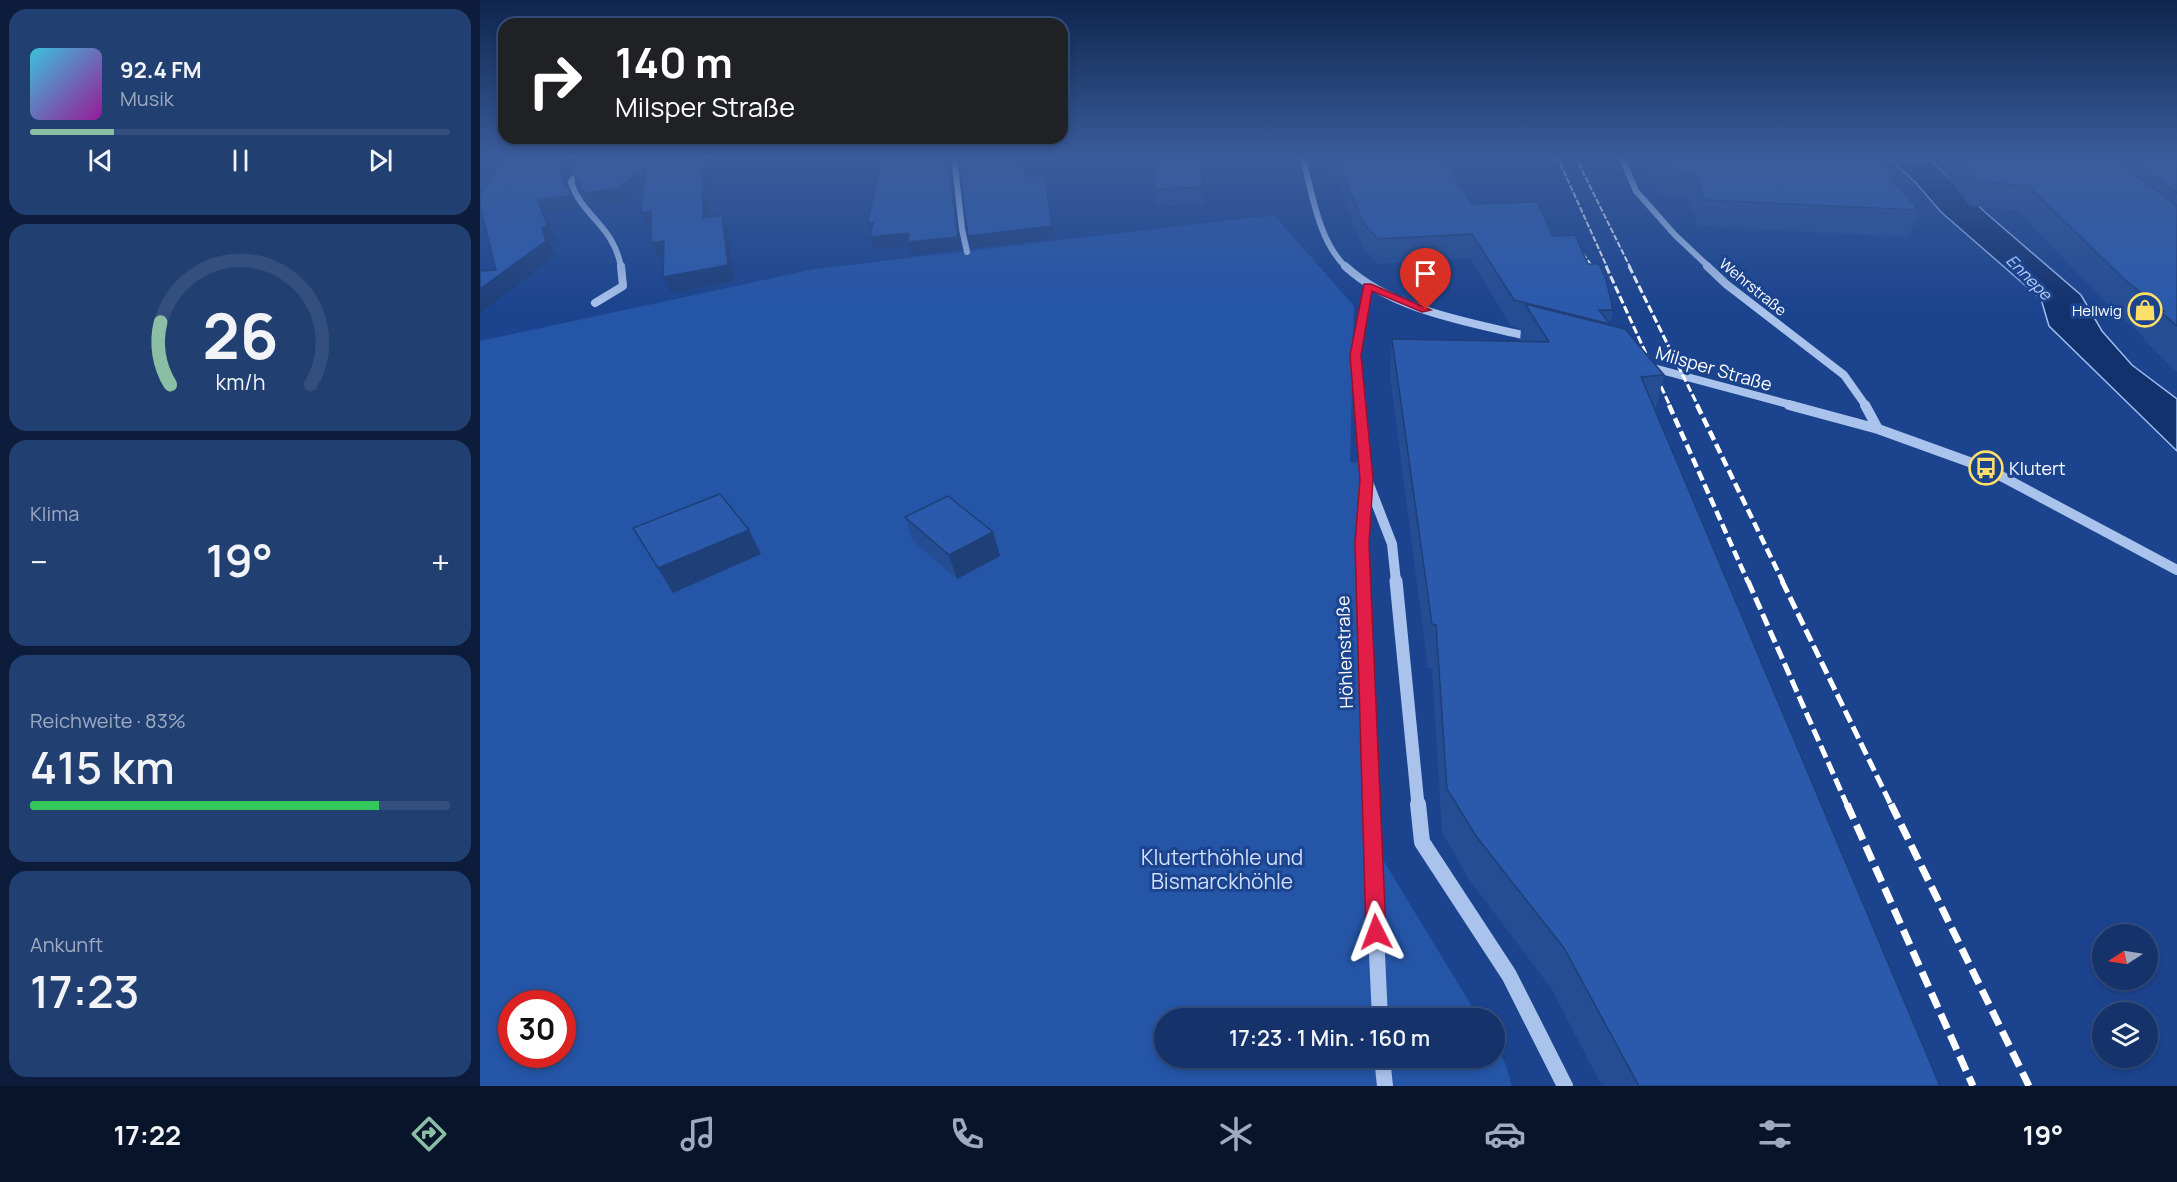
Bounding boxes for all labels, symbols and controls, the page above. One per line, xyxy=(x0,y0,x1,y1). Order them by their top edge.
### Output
text: 140 m xyxy=(615,33,733,91)
icon: right xyxy=(516,42,594,120)
text: 92.4 FM xyxy=(120,55,202,85)
text: Musik xyxy=(120,85,174,112)
text: Milsper Straße xyxy=(615,88,795,125)
icon: previous xyxy=(84,144,117,177)
icon: pause xyxy=(224,144,257,177)
icon: next xyxy=(364,144,397,177)
pin xyxy=(1400,248,1451,310)
water label: Ennepe xyxy=(2001,249,2058,306)
street label: Wehrstraße xyxy=(1715,253,1791,321)
icon: arrive xyxy=(1409,257,1442,290)
text: 26 xyxy=(202,292,278,378)
shop icon: Hellwig xyxy=(2127,292,2163,328)
place label: Hellwig xyxy=(2072,300,2122,321)
street label: Milsper Straße xyxy=(1653,340,1775,396)
text: km/h xyxy=(215,367,265,396)
bus stop icon: Klutert xyxy=(1968,450,2004,486)
place label: Klutert xyxy=(2009,456,2066,480)
text: Klima xyxy=(30,500,79,527)
text: 19° xyxy=(206,529,273,591)
text: − xyxy=(30,539,48,584)
text: + xyxy=(431,539,450,584)
street label: Höhlenstraße xyxy=(1330,595,1358,709)
text: Reichweite · 83% xyxy=(30,707,186,734)
text: 415 km xyxy=(30,736,175,798)
park label: Kluterthöhle und Bismarckhöhle xyxy=(1141,843,1303,895)
position arrow xyxy=(1344,900,1408,964)
north arrow xyxy=(2092,924,2158,990)
map controls xyxy=(2092,924,2158,1068)
text: Ankunft xyxy=(30,931,103,958)
text: 17:23 xyxy=(30,960,139,1022)
speed limit sign: 30 xyxy=(498,990,576,1068)
button: layers xyxy=(2092,1002,2158,1068)
text: 17:23 · 1 Min. · 160 m xyxy=(1229,1023,1430,1053)
icon: directions xyxy=(408,1113,450,1155)
icon: music xyxy=(677,1113,719,1155)
icon: phone xyxy=(946,1113,988,1155)
icon: climate xyxy=(1215,1113,1257,1155)
icon: car xyxy=(1484,1113,1526,1155)
icon: filters xyxy=(1754,1113,1796,1155)
text: 17:22 xyxy=(114,1116,181,1153)
text: 19° xyxy=(2023,1116,2063,1153)

